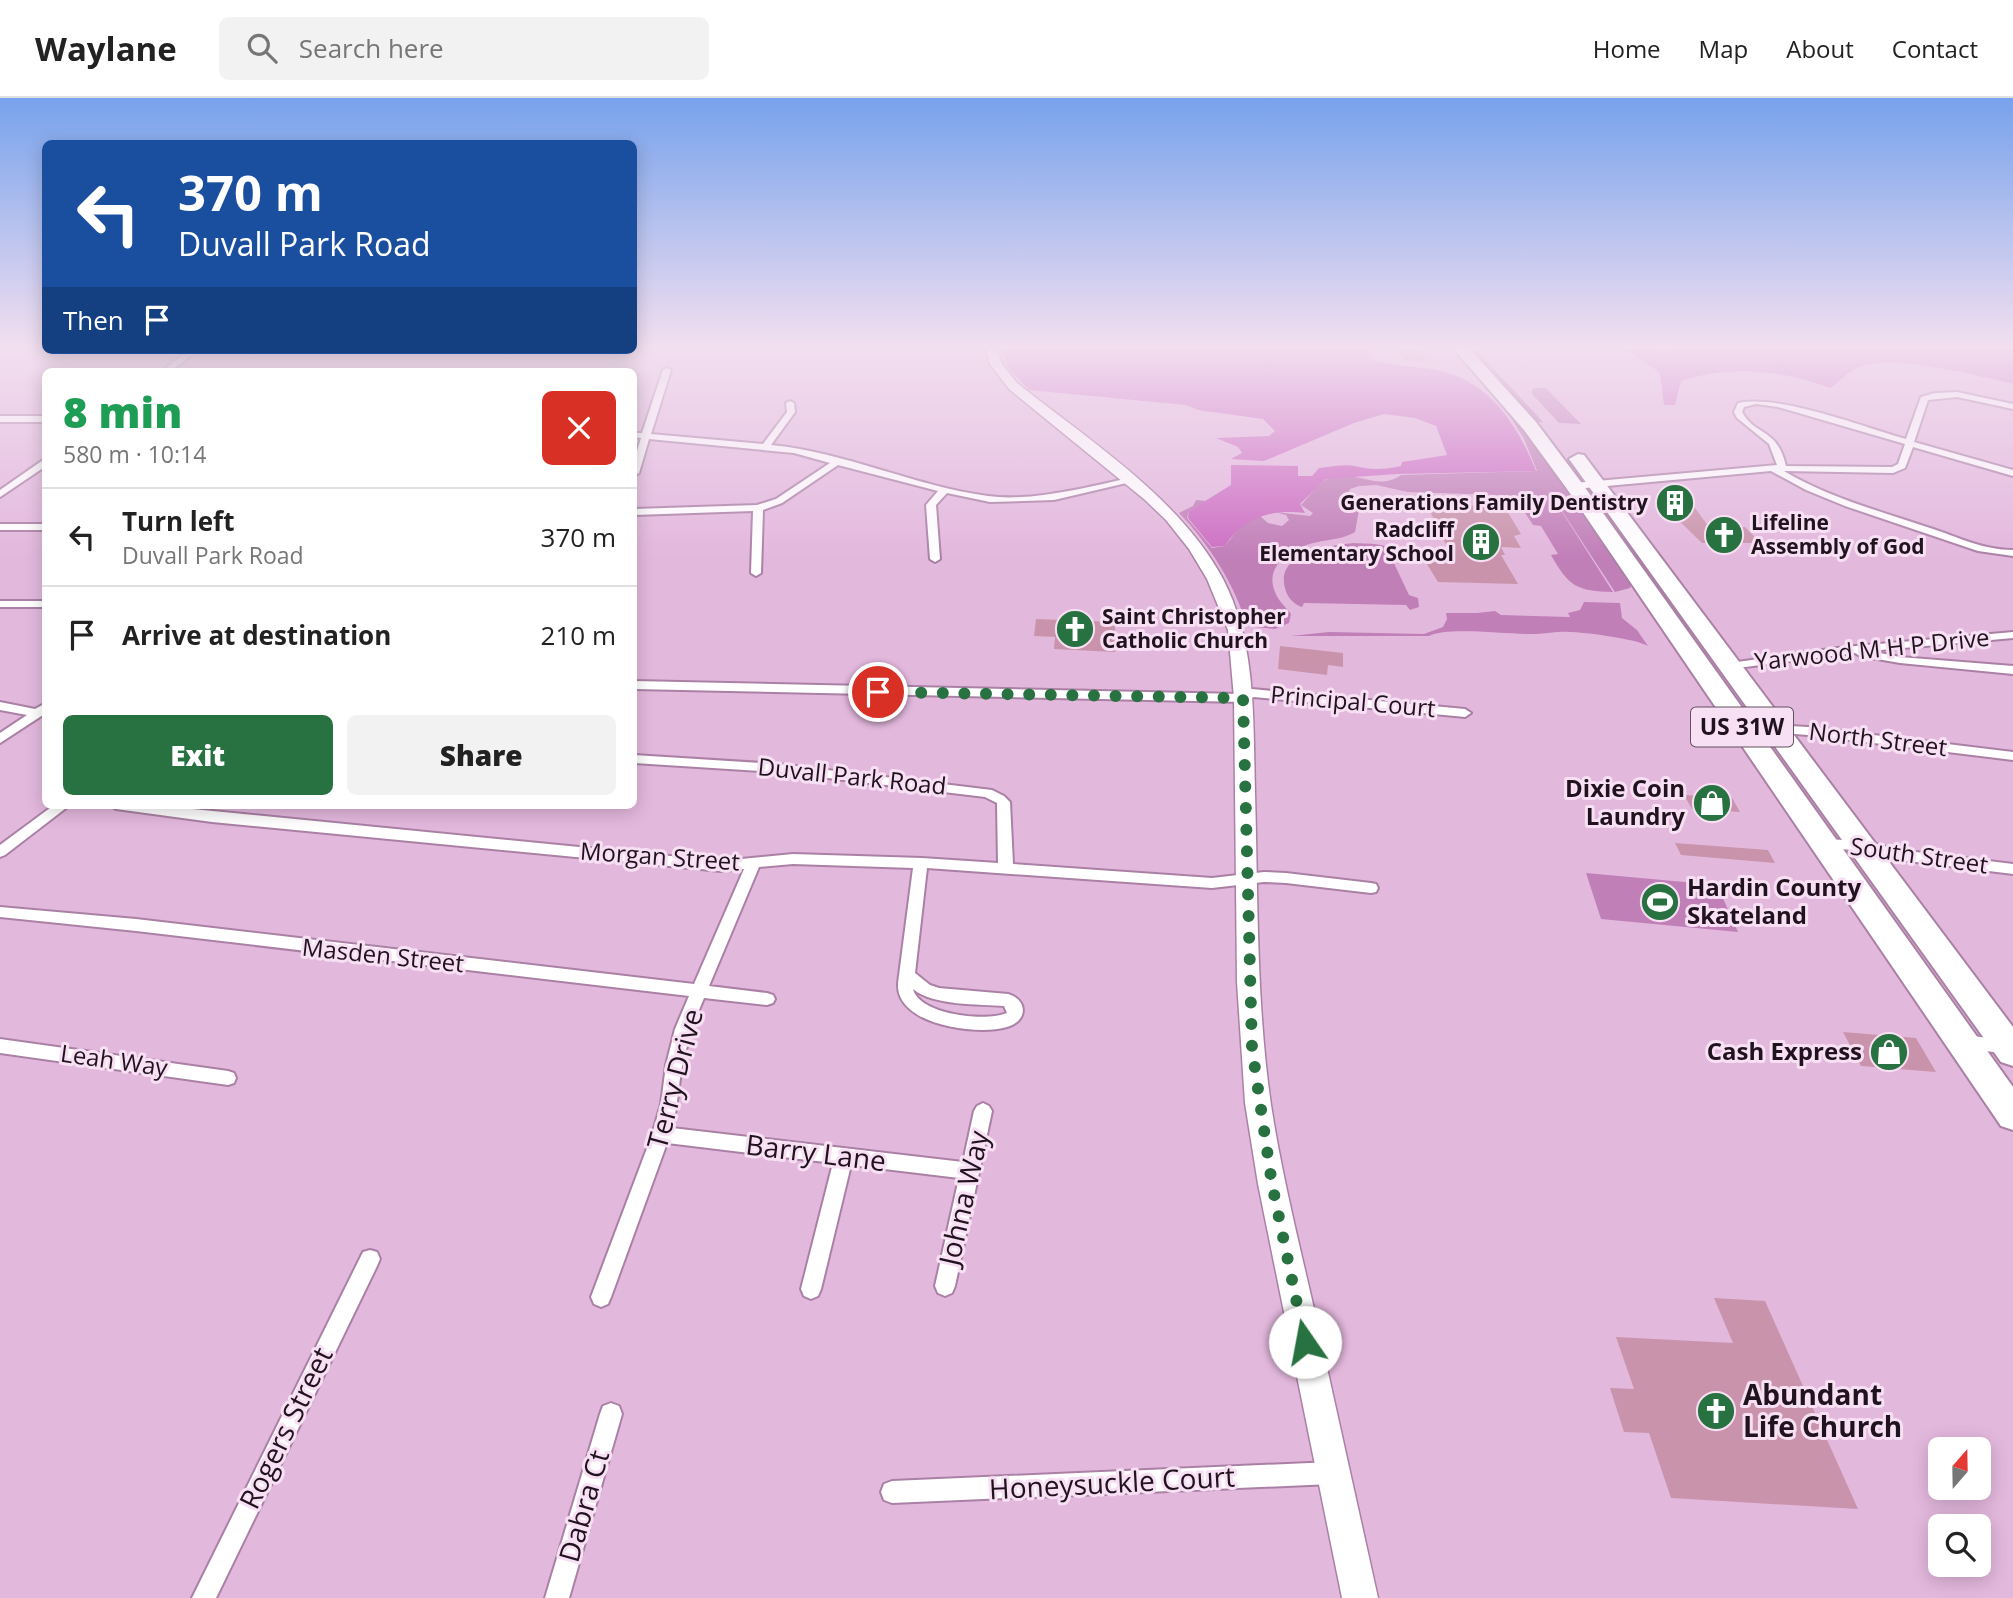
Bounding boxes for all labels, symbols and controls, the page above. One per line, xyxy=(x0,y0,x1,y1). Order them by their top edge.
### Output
search box xyxy=(219,17,709,80)
text: Waylane xyxy=(35,26,177,71)
icon: search xyxy=(243,29,281,67)
text: Search here xyxy=(299,30,444,66)
text: Home xyxy=(1593,32,1661,65)
text: Map xyxy=(1699,32,1748,65)
text: About xyxy=(1786,32,1854,65)
text: Contact xyxy=(1892,32,1978,65)
text: 370 m xyxy=(178,159,323,225)
icon: left xyxy=(63,168,154,259)
text: Duvall Park Road xyxy=(178,222,431,265)
icon: arrive xyxy=(138,301,176,339)
text: Then xyxy=(63,302,124,338)
text: 8 min xyxy=(63,383,182,440)
button: close xyxy=(542,391,616,465)
text: 580 m · 10:14 xyxy=(63,438,206,470)
building icon: Generations Family Dentistry xyxy=(1654,482,1696,524)
place label: Generations Family Dentistry xyxy=(1340,488,1648,516)
text: Turn left xyxy=(122,503,234,539)
place label: Lifeline Assembly of God xyxy=(1751,508,1925,560)
church icon: Lifeline Assembly of God xyxy=(1703,514,1745,556)
place label: Radcliff Elementary School xyxy=(1259,515,1456,567)
icon: left xyxy=(63,518,101,556)
text: 370 m xyxy=(541,519,616,555)
building icon: Radcliff Elementary School xyxy=(1460,521,1502,563)
text: Duvall Park Road xyxy=(122,539,304,571)
place label: Saint Christopher Catholic Church xyxy=(1102,602,1286,654)
church icon: Saint Christopher Catholic Church xyxy=(1054,608,1096,650)
icon: arrive xyxy=(63,616,101,654)
text: Arrive at destination xyxy=(122,617,391,653)
text: 210 m xyxy=(541,617,616,653)
street label: Yarwood M H P Drive xyxy=(1753,620,1991,677)
pin xyxy=(848,662,908,722)
icon: arrive xyxy=(859,673,897,711)
street label: Principal Court xyxy=(1269,677,1437,724)
road number: US 31W xyxy=(1691,708,1793,747)
street label: North Street xyxy=(1807,714,1949,763)
button: Exit xyxy=(63,715,333,795)
button: Share xyxy=(347,715,616,795)
street label: Duvall Park Road xyxy=(756,749,948,802)
place label: Dixie Coin Laundry xyxy=(1565,771,1685,832)
shop icon: Dixie Coin Laundry xyxy=(1691,782,1733,824)
street label: South Street xyxy=(1848,829,1990,881)
street label: Morgan Street xyxy=(579,833,741,878)
place label: Hardin County Skateland xyxy=(1687,870,1861,931)
sports icon: Hardin County Skateland xyxy=(1639,881,1681,923)
street label: Masden Street xyxy=(301,930,466,979)
street label: Terry Drive xyxy=(637,1004,711,1153)
shop icon: Cash Express xyxy=(1868,1031,1910,1073)
place label: Cash Express xyxy=(1707,1034,1862,1067)
street label: Leah Way xyxy=(59,1036,171,1083)
street label: Barry Lane xyxy=(744,1125,888,1179)
street label: Johna Way xyxy=(928,1126,997,1272)
position arrow xyxy=(1268,1305,1342,1379)
street label: Rogers Street xyxy=(230,1340,341,1515)
place label: Abundant Life Church xyxy=(1743,1375,1902,1445)
church icon: Abundant Life Church xyxy=(1695,1390,1737,1432)
north arrow xyxy=(1928,1437,1992,1500)
map controls xyxy=(1928,1437,1991,1577)
street label: Dabra Ct xyxy=(549,1445,617,1566)
street label: Honeysuckle Court xyxy=(988,1457,1236,1507)
button: search xyxy=(1928,1514,1991,1577)

